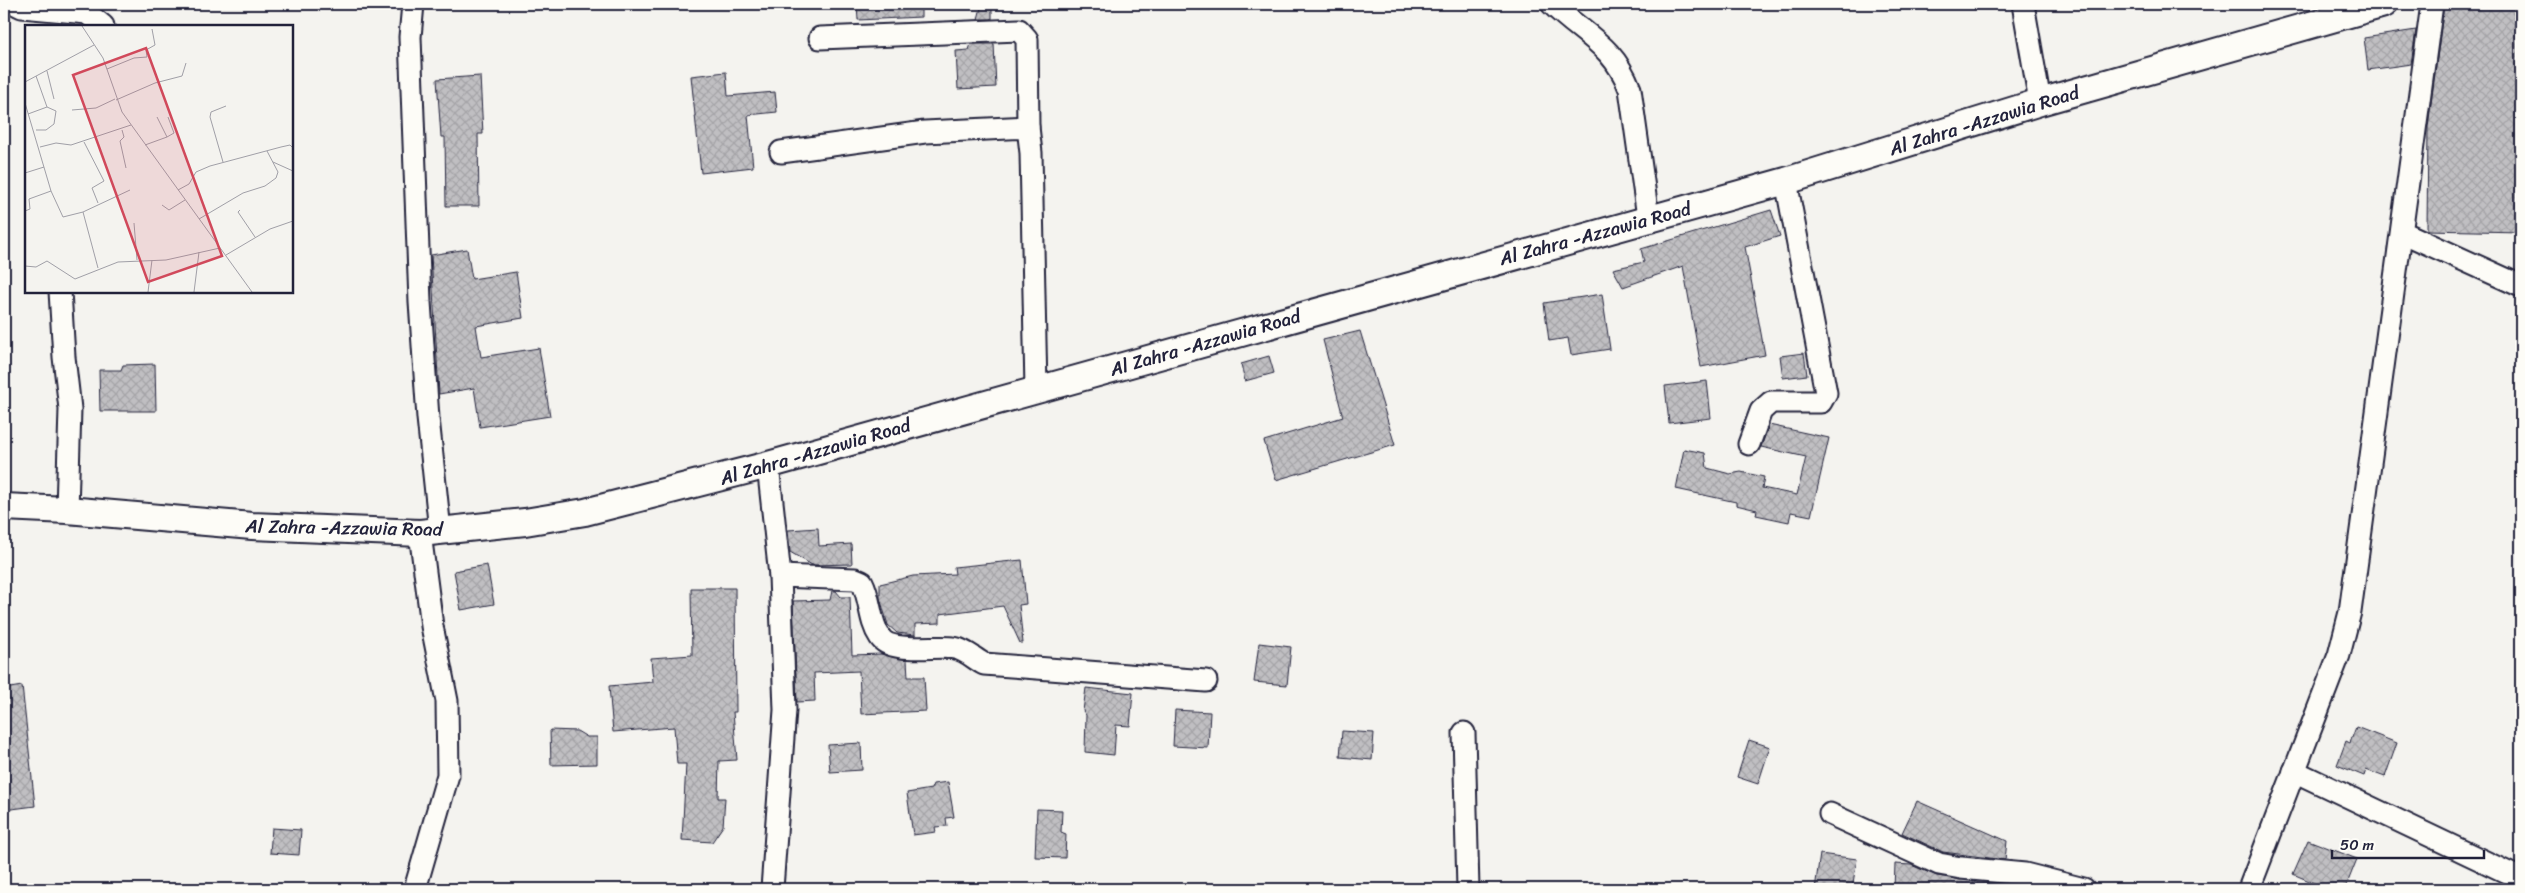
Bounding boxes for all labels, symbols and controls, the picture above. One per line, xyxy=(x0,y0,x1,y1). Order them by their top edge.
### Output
inset map xyxy=(25,25,292,292)
street label: Al Zahra -Azzawia Road xyxy=(1884,75,2085,165)
street label: Al Zahra -Azzawia Road xyxy=(1495,192,1697,275)
street label: Al Zahra -Azzawia Road xyxy=(1105,299,1306,386)
street label: Al Zahra -Azzawia Road xyxy=(715,408,916,495)
street label: Al Zahra -Azzawia Road xyxy=(244,509,445,546)
scale bar xyxy=(2332,828,2485,860)
text: 50 m xyxy=(2340,832,2375,858)

